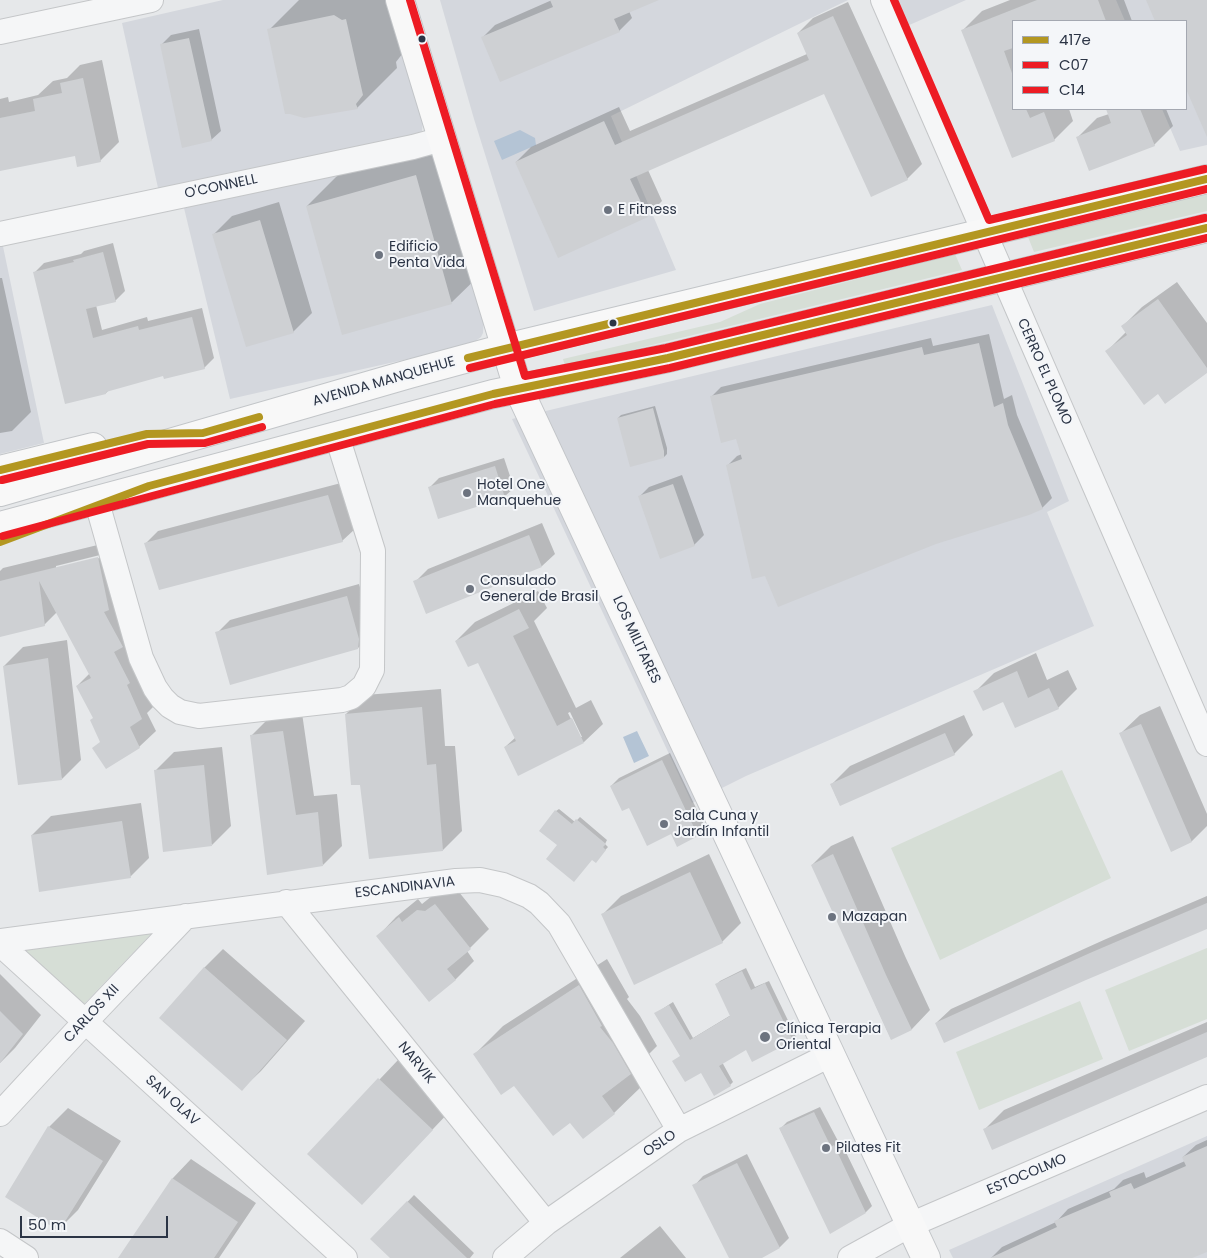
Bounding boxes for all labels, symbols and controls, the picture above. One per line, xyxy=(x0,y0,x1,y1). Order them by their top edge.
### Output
legend xyxy=(1012,20,1187,110)
text: 417e xyxy=(1059,29,1091,50)
unlabelled marker xyxy=(417,34,427,44)
text: C07 xyxy=(1059,54,1088,75)
text: C14 xyxy=(1059,79,1085,100)
street label: O'CONNELL xyxy=(183,171,259,203)
place label: E Fitness xyxy=(618,202,677,218)
marker: E Fitness xyxy=(602,204,614,216)
place label: Edificio Penta Vida xyxy=(389,239,465,272)
marker: Edificio Penta Vida xyxy=(373,249,385,261)
street label: CERRO EL PLOMO xyxy=(1013,316,1075,428)
unlabelled marker xyxy=(608,318,618,328)
street label: AVENIDA MANQUEHUE xyxy=(311,354,457,410)
place label: Hotel One Manquehue xyxy=(477,477,561,510)
marker: Hotel One Manquehue xyxy=(461,487,473,499)
place label: Consulado General de Brasil xyxy=(480,573,598,606)
marker: Consulado General de Brasil xyxy=(464,583,476,595)
street label: LOS MILITARES xyxy=(608,593,664,687)
place label: Sala Cuna y Jardín Infantil xyxy=(674,808,769,840)
marker: Sala Cuna y Jardín Infantil xyxy=(658,818,670,830)
street label: ESCANDINAVIA xyxy=(354,874,456,902)
place label: Mazapan xyxy=(842,909,907,925)
marker: Mazapan xyxy=(826,911,838,923)
street label: CARLOS XII xyxy=(61,981,123,1047)
place label: Clínica Terapia Oriental xyxy=(776,1021,881,1054)
marker: Clínica Terapia Oriental xyxy=(758,1030,772,1044)
street label: NARVIK xyxy=(394,1039,438,1087)
street label: SAN OLAV xyxy=(141,1072,203,1130)
street label: OSLO xyxy=(640,1127,680,1161)
place label: Pilates Fit xyxy=(836,1140,901,1156)
marker: Pilates Fit xyxy=(820,1142,832,1154)
street label: ESTOCOLMO xyxy=(985,1151,1069,1199)
scale bar xyxy=(22,1206,170,1238)
text: 50 m xyxy=(28,1214,66,1235)

